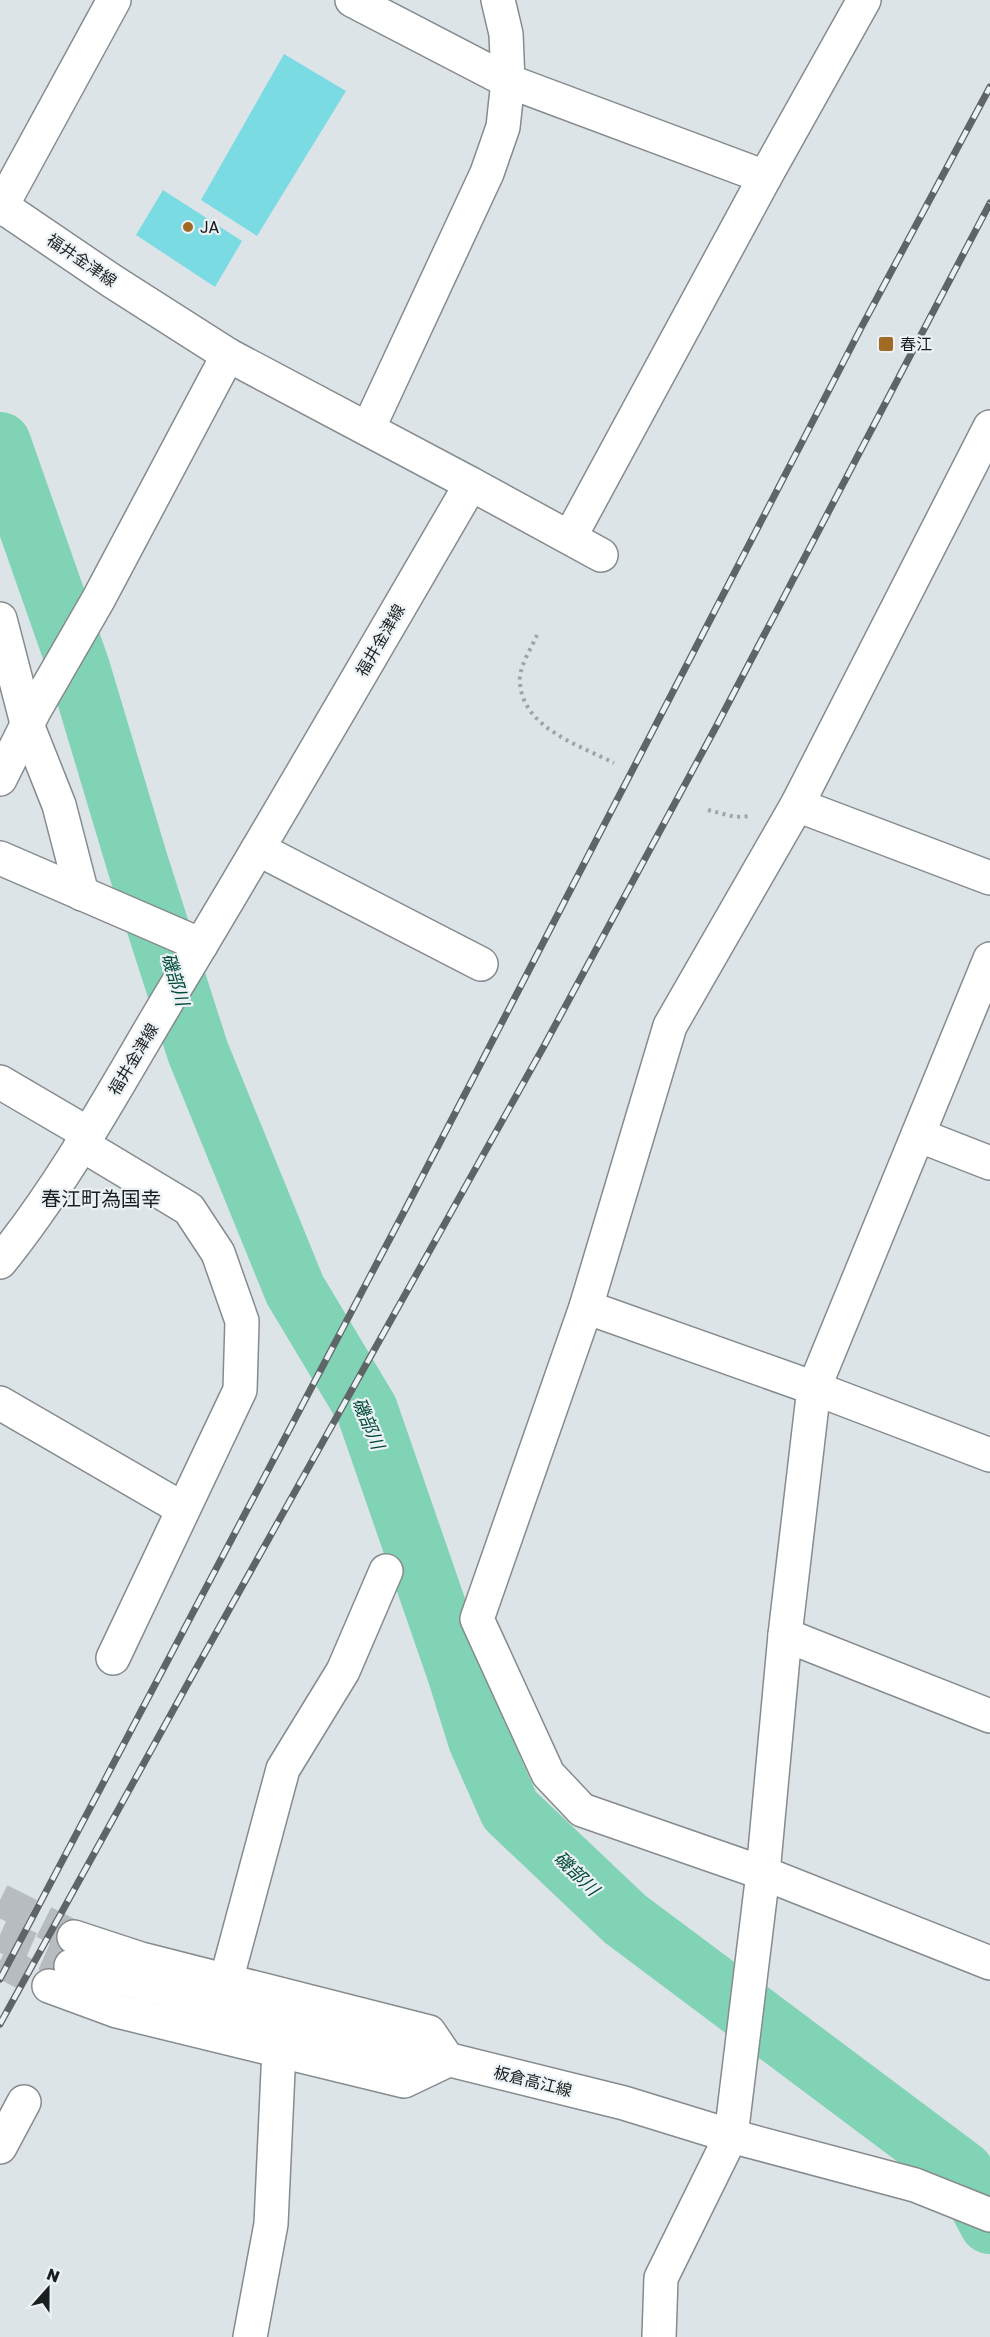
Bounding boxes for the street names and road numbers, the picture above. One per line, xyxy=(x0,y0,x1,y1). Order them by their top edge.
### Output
street label: 福井金津線 xyxy=(43,229,121,291)
street label: 福井金津線 xyxy=(351,600,409,680)
street label: 福井金津線 xyxy=(104,1020,162,1098)
street label: 板倉高江線 xyxy=(492,2062,574,2100)

